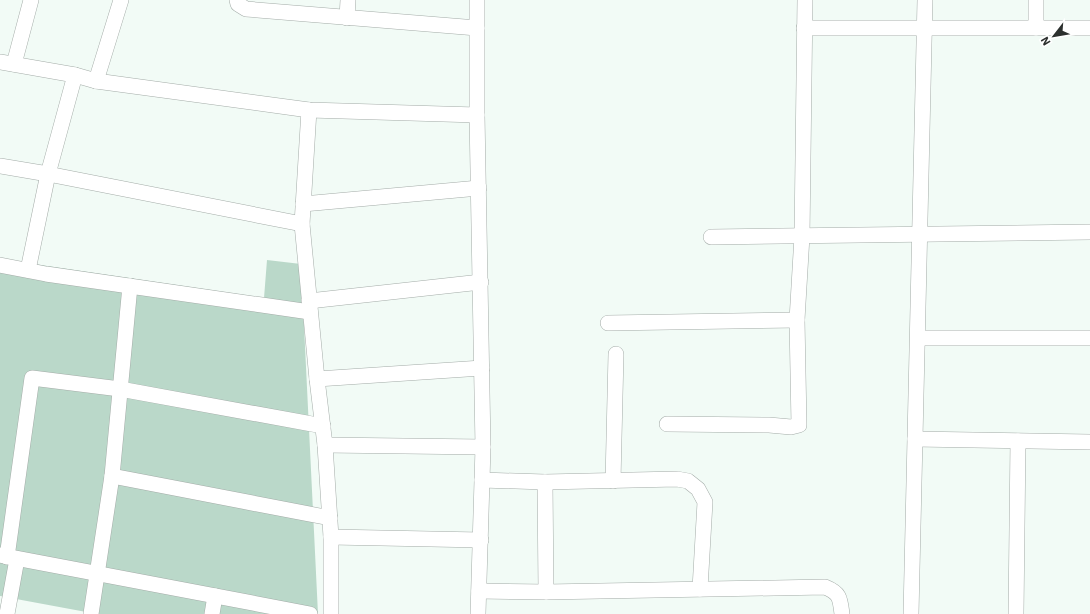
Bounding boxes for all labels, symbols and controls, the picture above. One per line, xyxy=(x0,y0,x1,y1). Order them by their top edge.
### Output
north arrow xyxy=(1034,16,1074,56)
text: N xyxy=(1037,34,1053,48)

